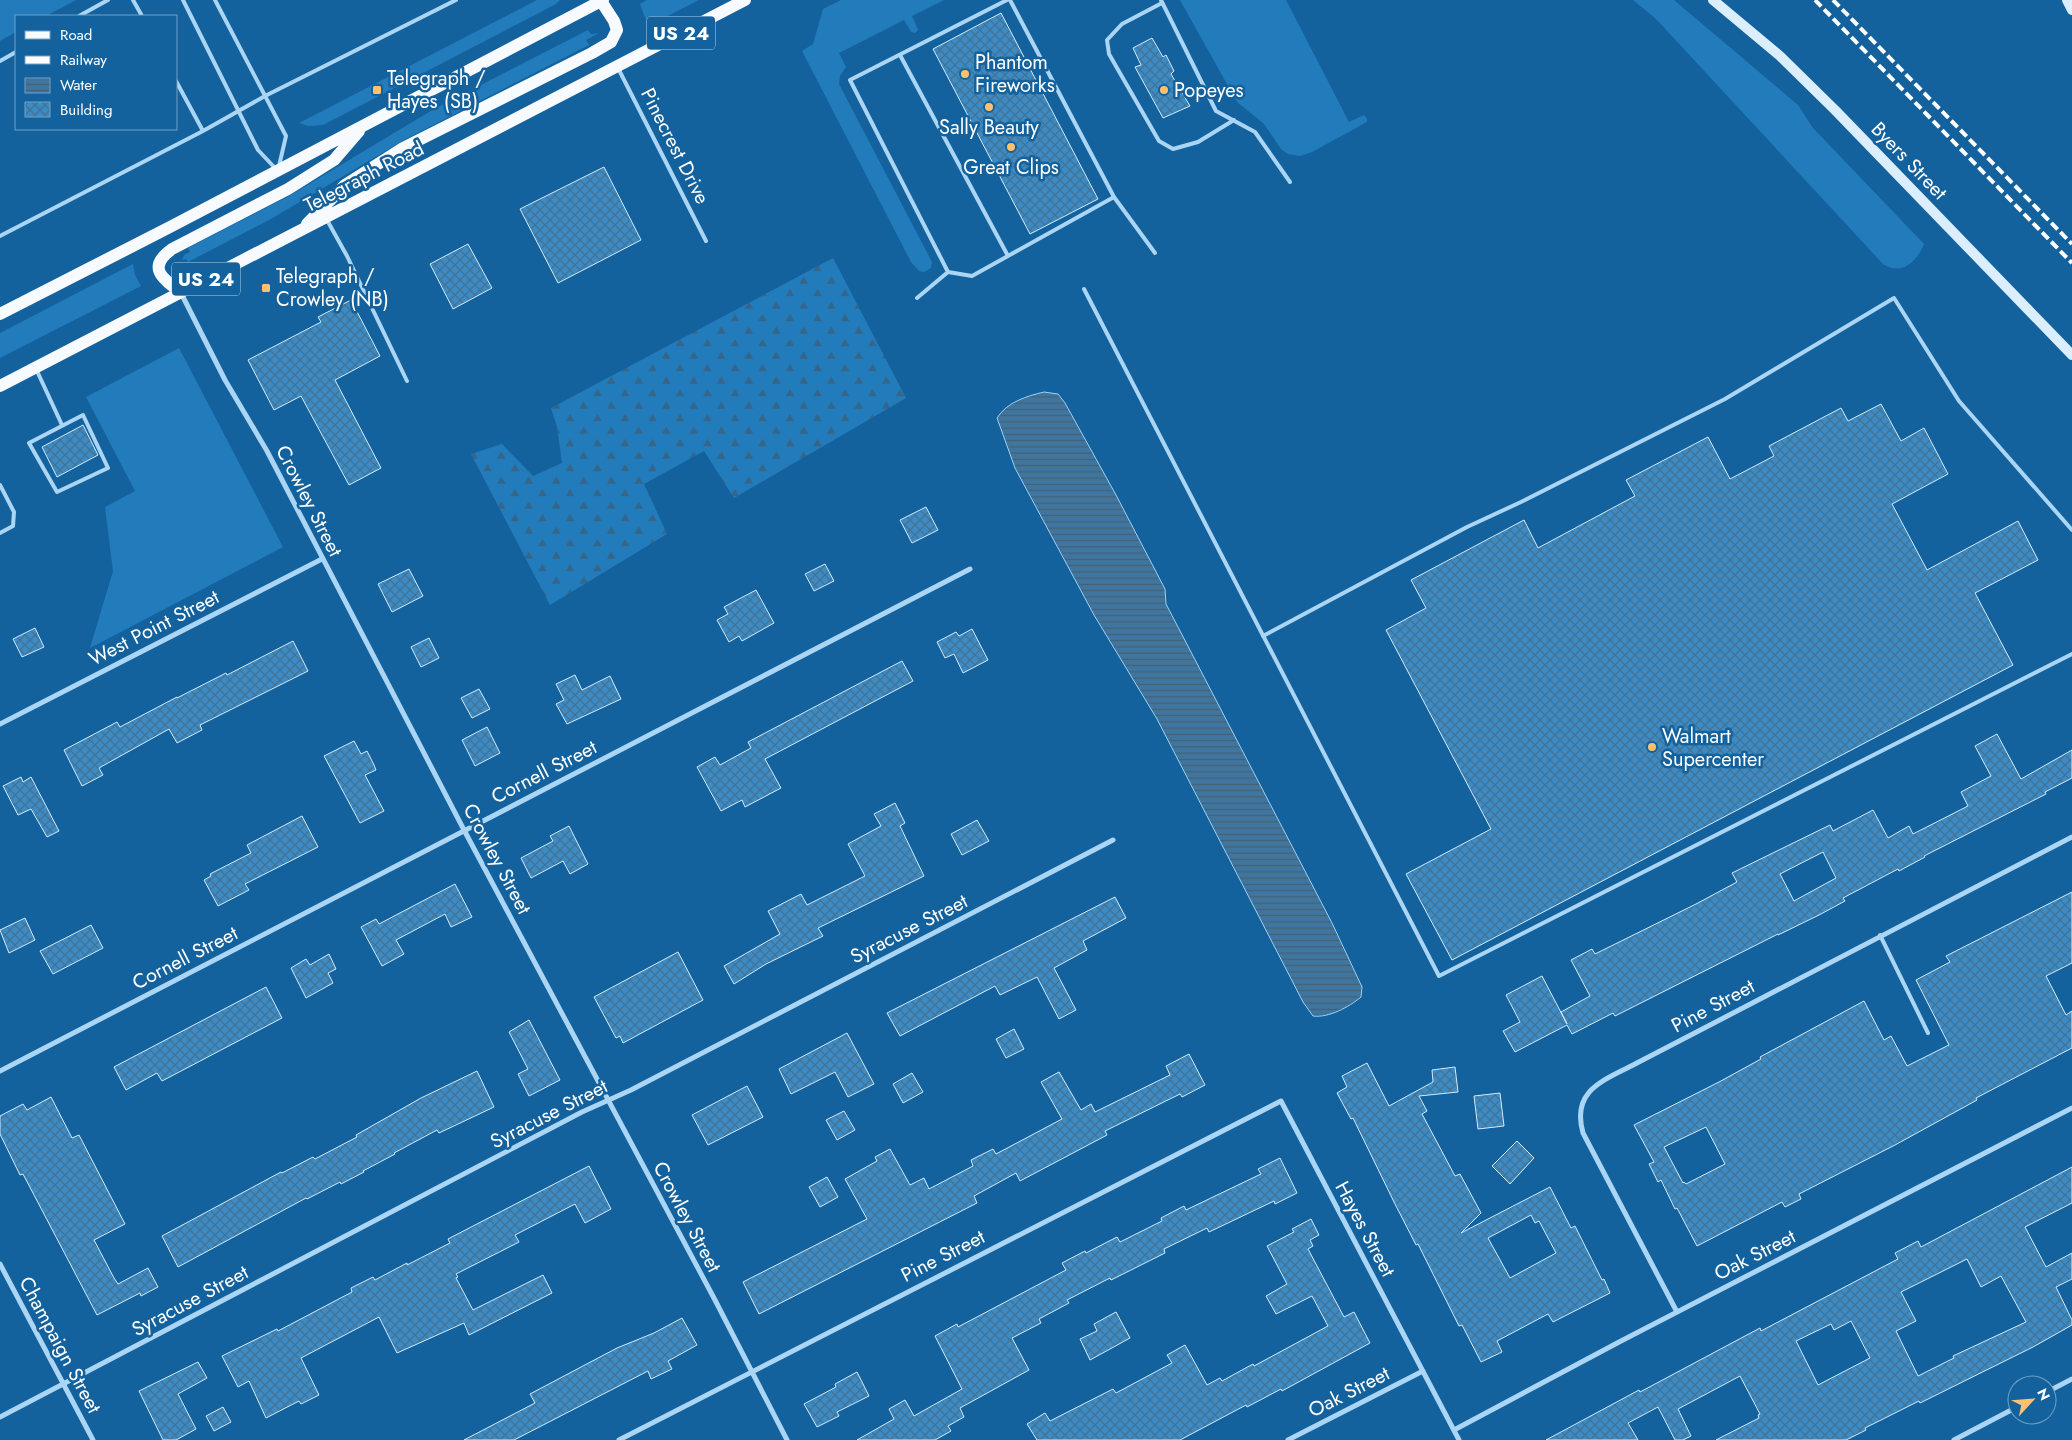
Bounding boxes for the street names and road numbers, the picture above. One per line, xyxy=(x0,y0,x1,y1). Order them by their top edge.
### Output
road number: US 24 xyxy=(647,16,715,49)
street label: Pinecrest Drive xyxy=(633,83,717,209)
street label: Byers Street xyxy=(1864,115,1954,207)
street label: Telegraph Road xyxy=(299,134,429,220)
road number: US 24 xyxy=(172,262,240,296)
street label: Crowley Street xyxy=(268,440,350,562)
street label: West Point Street xyxy=(84,583,224,673)
street label: Cornell Street xyxy=(486,733,602,811)
street label: Crowley Street xyxy=(456,799,538,920)
street label: Syracuse Street xyxy=(845,887,973,971)
street label: Cornell Street xyxy=(127,919,243,997)
street label: Pine Street xyxy=(1666,972,1760,1040)
street label: Syracuse Street xyxy=(485,1072,613,1156)
street label: Crowley Street xyxy=(646,1157,728,1278)
street label: Hayes Street xyxy=(1328,1176,1402,1282)
street label: Pine Street xyxy=(896,1222,990,1290)
street label: Oak Street xyxy=(1709,1222,1801,1288)
street label: Syracuse Street xyxy=(127,1258,254,1344)
street label: Champaign Street xyxy=(12,1271,108,1419)
street label: Oak Street xyxy=(1303,1359,1395,1425)

